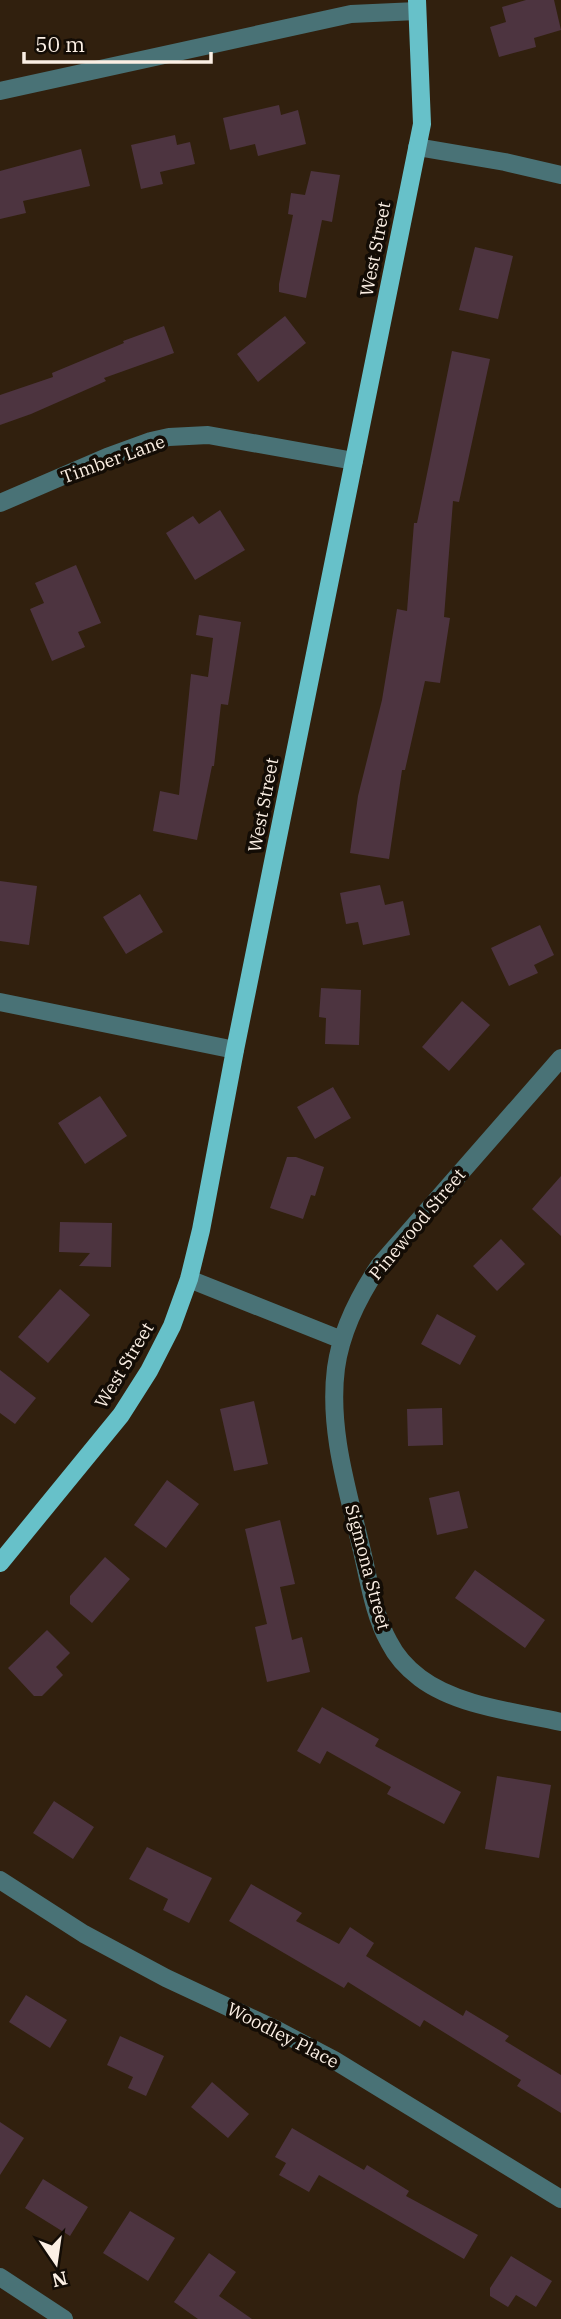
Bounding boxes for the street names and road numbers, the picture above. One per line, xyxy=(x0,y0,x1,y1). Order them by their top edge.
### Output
street label: West Street xyxy=(355,200,395,298)
street label: Timber Lane xyxy=(58,430,168,488)
street label: West Street xyxy=(243,756,283,854)
street label: Pinewood Street xyxy=(364,1164,470,1284)
street label: West Street xyxy=(89,1318,159,1412)
street label: Sigmona Street xyxy=(340,1502,396,1632)
street label: Woodley Place xyxy=(223,1997,343,2073)

